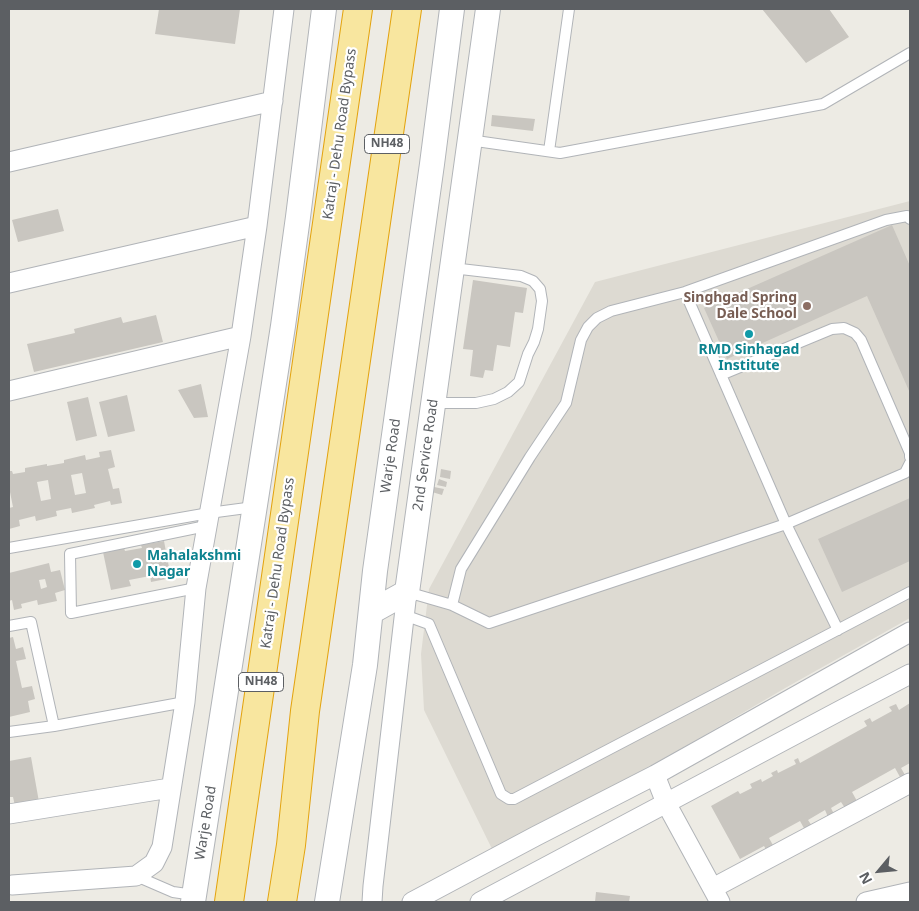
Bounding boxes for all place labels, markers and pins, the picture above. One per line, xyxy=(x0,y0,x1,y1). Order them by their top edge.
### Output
place label: Singhgad Spring Dale School xyxy=(683,290,797,322)
marker: Singhgad Spring Dale School xyxy=(801,300,813,312)
marker: RMD Sinhagad Institute xyxy=(743,328,755,340)
place label: RMD Sinhagad Institute xyxy=(699,342,799,374)
place label: Mahalakshmi Nagar xyxy=(147,548,241,580)
marker: Mahalakshmi Nagar xyxy=(131,558,143,570)

